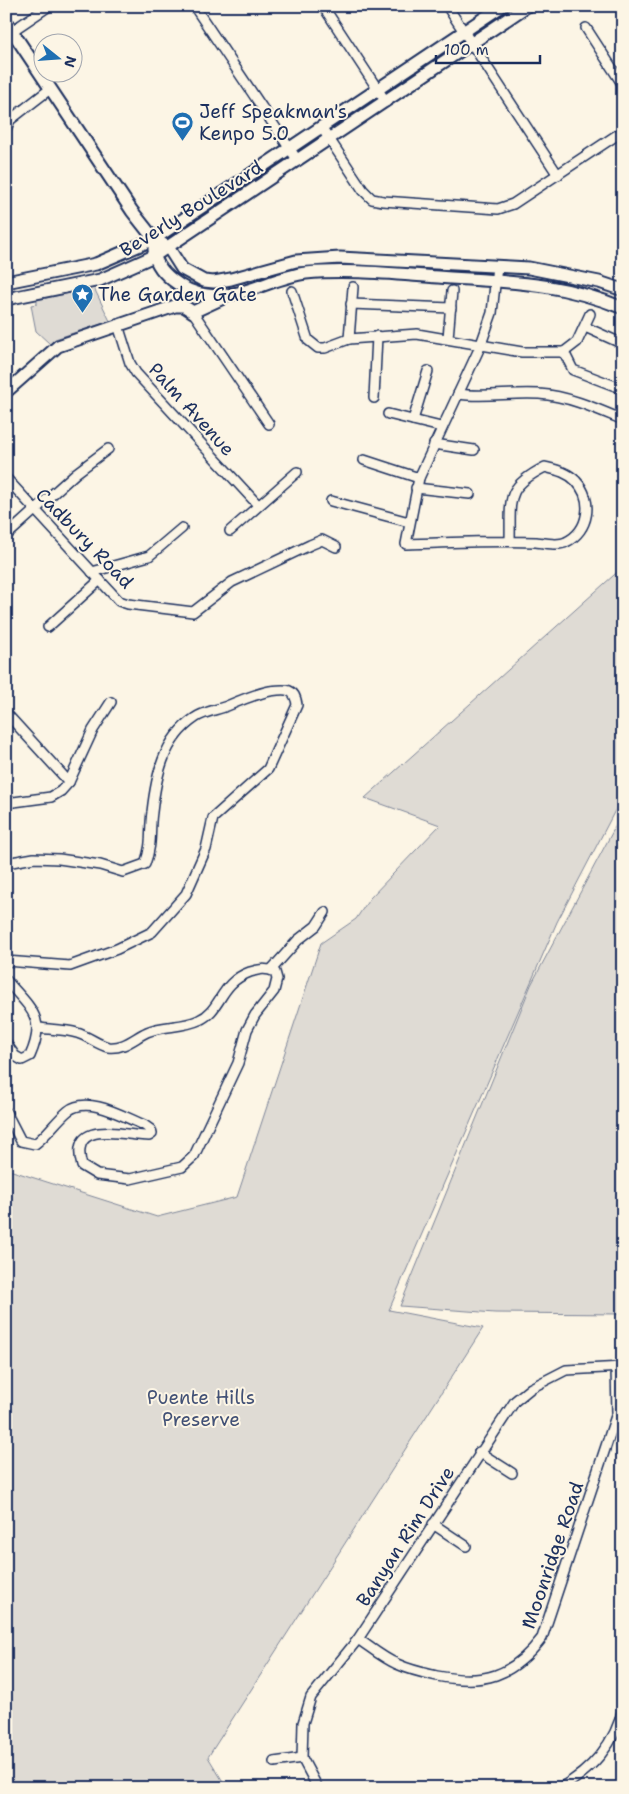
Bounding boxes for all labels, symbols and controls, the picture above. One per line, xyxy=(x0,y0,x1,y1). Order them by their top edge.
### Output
north arrow xyxy=(32,32,82,82)
scale bar xyxy=(436,32,540,64)
text: 100 m xyxy=(444,40,489,60)
text: N xyxy=(60,54,81,70)
place label: Jeff Speakman's Kenpo 5.0 xyxy=(199,99,347,146)
sports icon: Jeff Speakman's Kenpo 5.0 xyxy=(171,110,195,141)
street label: Beverly Boulevard xyxy=(115,154,268,263)
place icon: The Garden Gate xyxy=(70,282,94,313)
place label: The Garden Gate xyxy=(98,282,257,307)
street label: Palm Avenue xyxy=(143,357,240,461)
street label: Cadbury Road xyxy=(30,483,139,594)
park label: Puente Hills Preserve xyxy=(147,1385,255,1432)
street label: Banyan Rim Drive xyxy=(351,1461,460,1611)
street label: Moonridge Road xyxy=(516,1478,589,1632)

